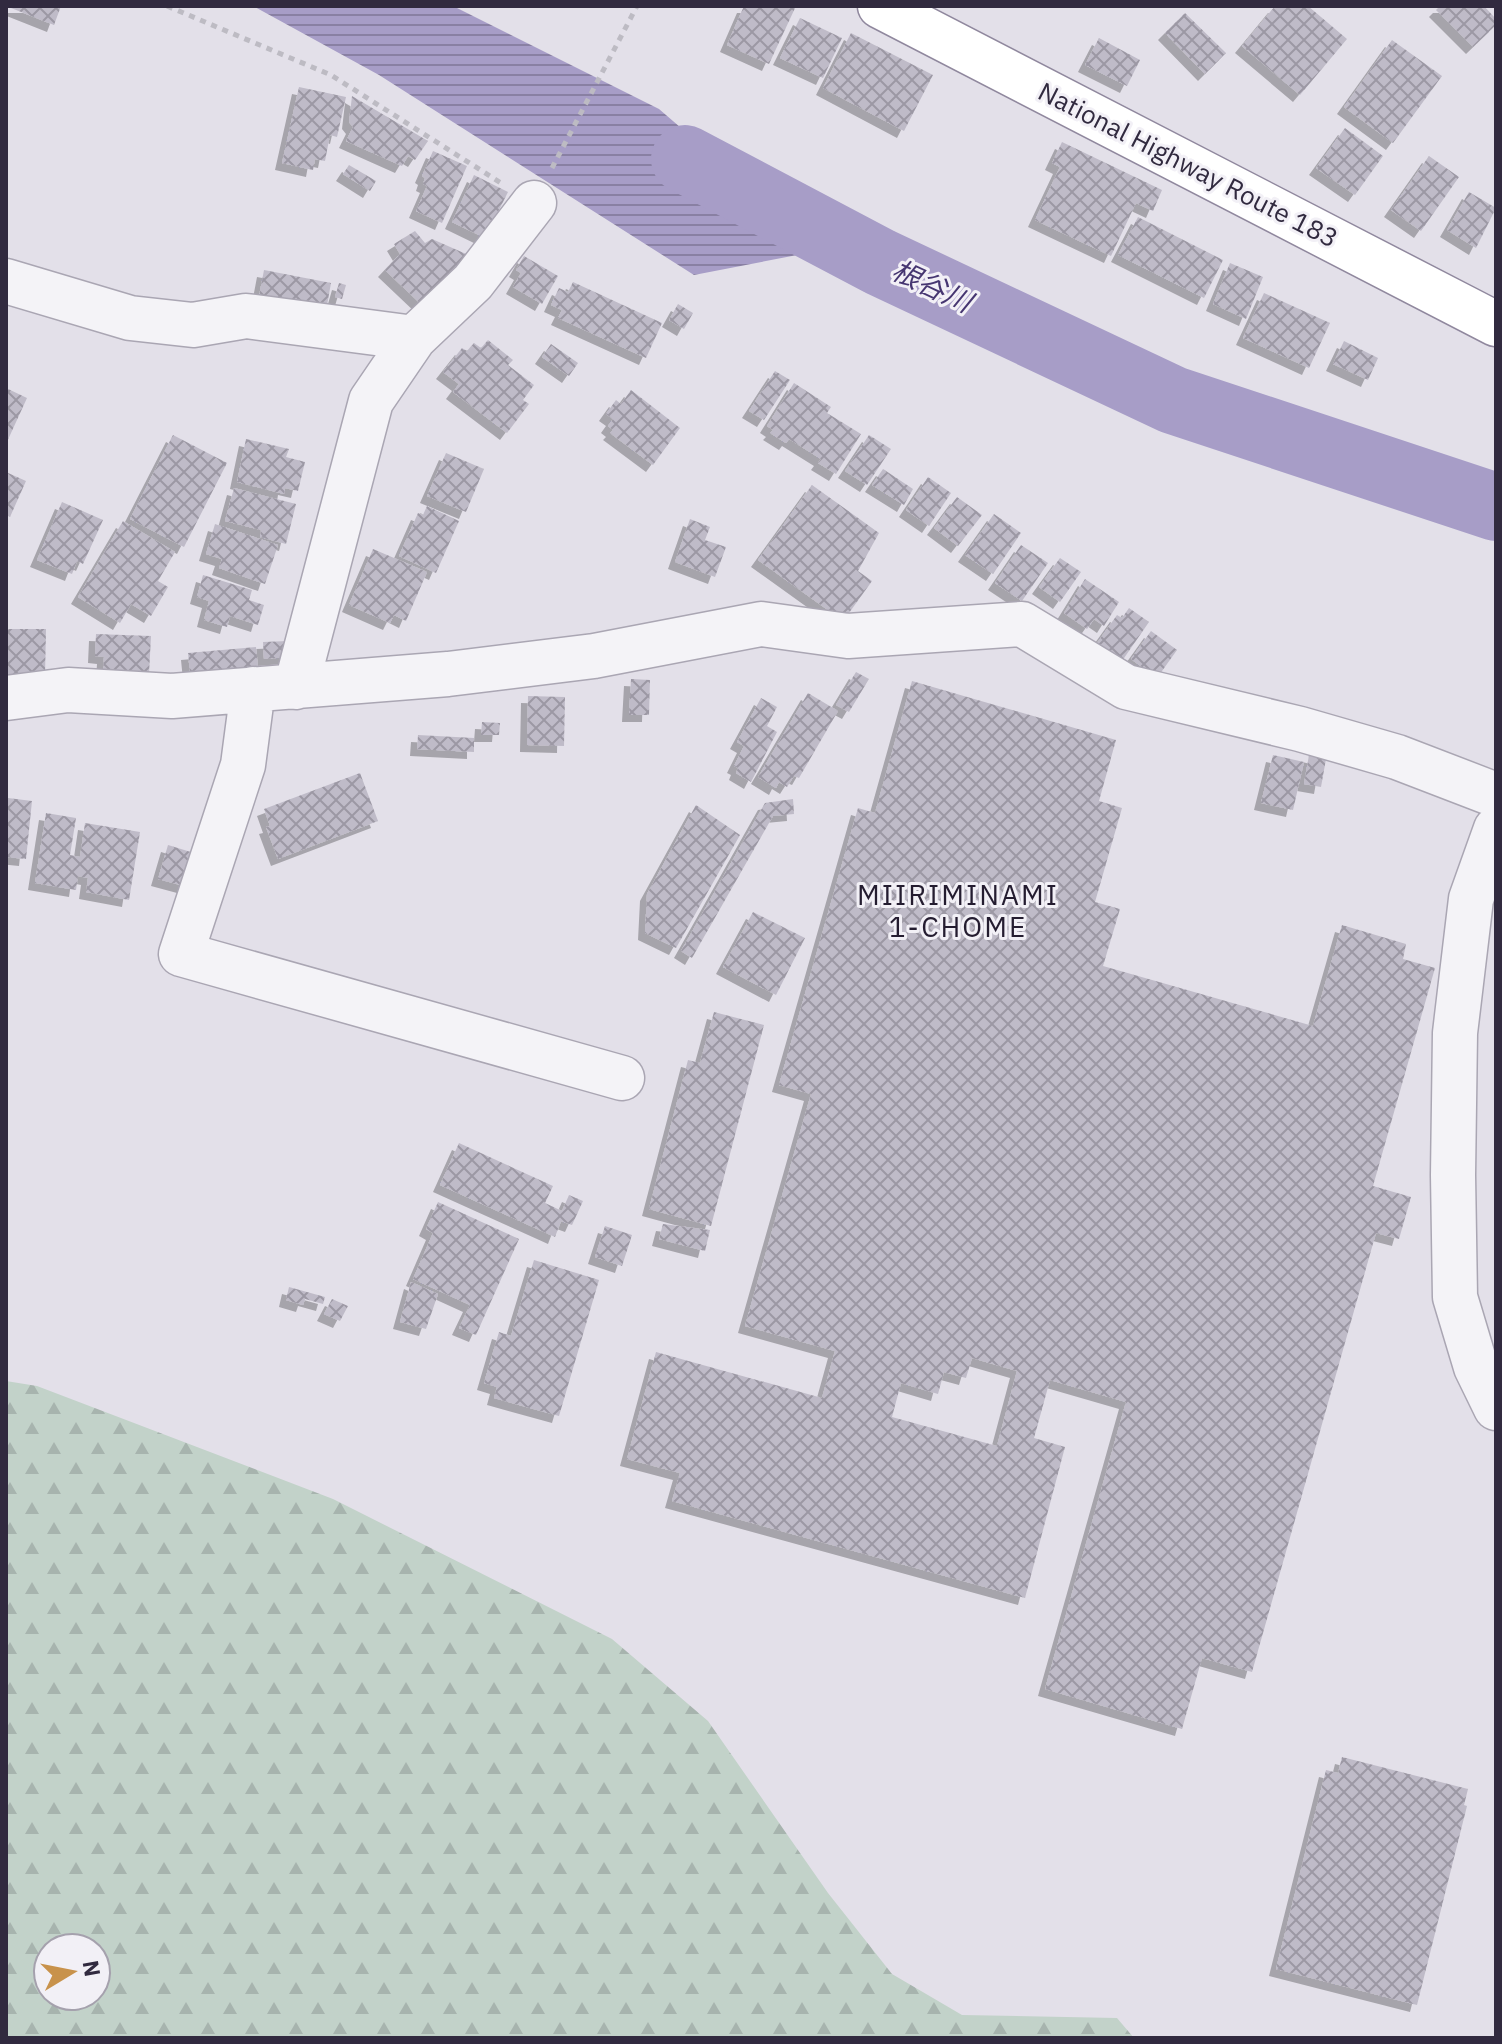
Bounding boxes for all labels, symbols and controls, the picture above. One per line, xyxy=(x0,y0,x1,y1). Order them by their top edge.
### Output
street label: National Highway Route 183 xyxy=(1033,74,1344,255)
water label: 根谷川 xyxy=(886,251,981,321)
district label: MIIRIMINAMI 1-CHOME xyxy=(857,876,1059,945)
north arrow xyxy=(32,1932,112,2012)
text: N xyxy=(77,1958,108,1979)

